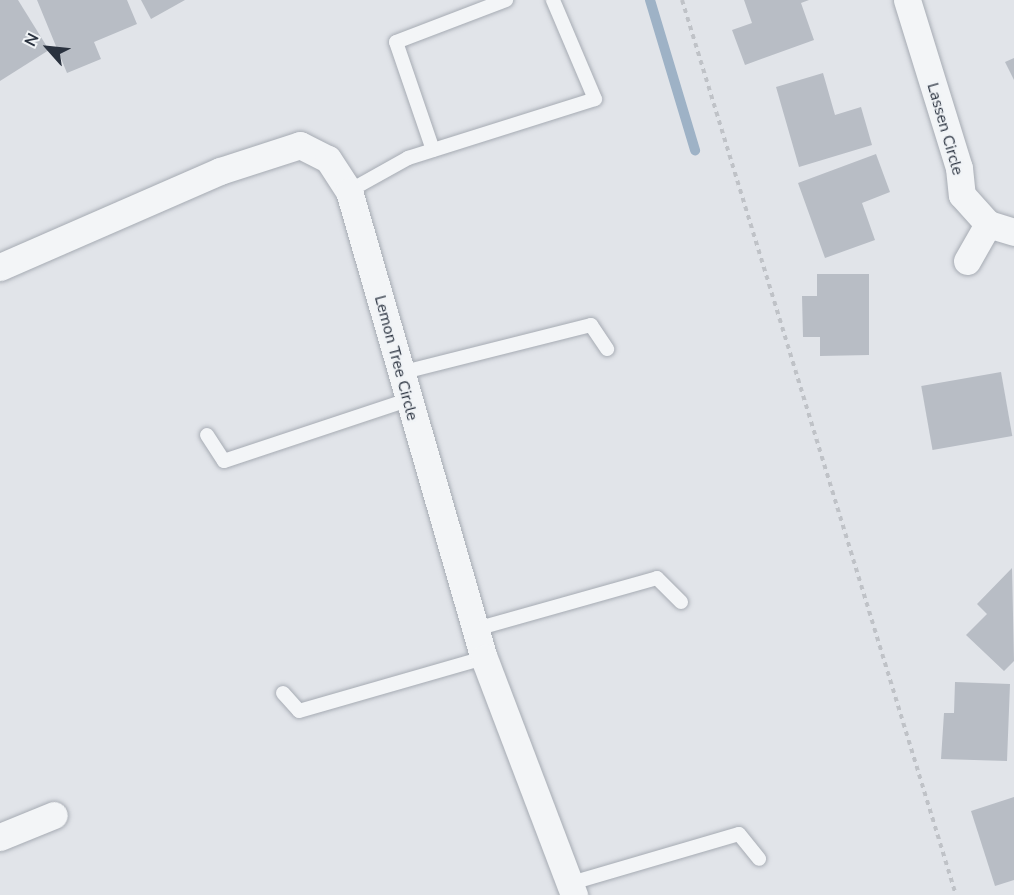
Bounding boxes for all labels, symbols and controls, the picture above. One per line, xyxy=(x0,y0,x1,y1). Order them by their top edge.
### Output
north arrow xyxy=(18,18,78,78)
text: N xyxy=(19,30,44,50)
street label: Lassen Circle xyxy=(923,81,967,177)
street label: Lemon Tree Circle xyxy=(370,293,422,423)

